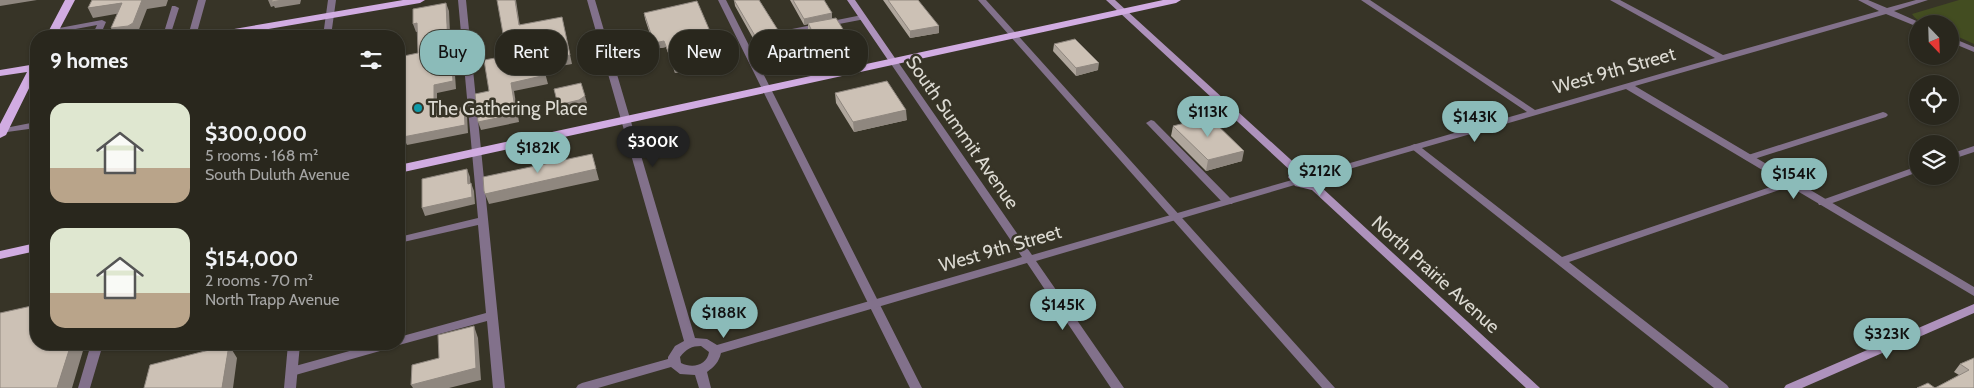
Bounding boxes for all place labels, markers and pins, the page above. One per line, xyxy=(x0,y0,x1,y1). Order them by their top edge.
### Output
pin: $113K xyxy=(1173,96,1243,138)
place label: The Gathering Place xyxy=(428,97,588,120)
pin: $143K xyxy=(1440,100,1510,143)
marker: The Gathering Place xyxy=(412,102,424,114)
pin: $300K xyxy=(618,126,688,168)
pin: $182K xyxy=(503,132,573,174)
pin: $212K xyxy=(1285,154,1355,197)
pin: $154K xyxy=(1759,158,1829,200)
pin: $145K xyxy=(1028,288,1098,331)
pin: $188K xyxy=(689,296,759,339)
pin: $323K xyxy=(1852,318,1922,360)

